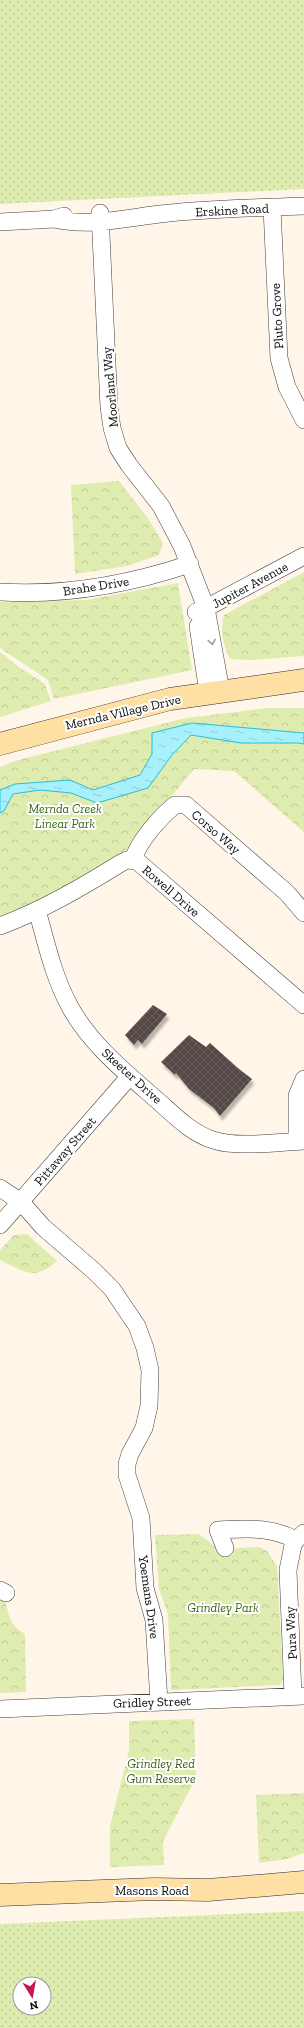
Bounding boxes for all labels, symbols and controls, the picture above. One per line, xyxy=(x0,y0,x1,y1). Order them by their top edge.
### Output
street label: Erskine Road xyxy=(195,201,269,219)
street label: Pluto Grove xyxy=(268,283,286,349)
street label: Moorland Way xyxy=(99,346,121,428)
street label: Jupiter Avenue xyxy=(210,559,290,611)
street label: Brahe Drive xyxy=(62,573,130,599)
one-way arrow xyxy=(208,639,216,645)
street label: Mernda Village Drive xyxy=(64,691,182,733)
park label: Mernda Creek Linear Park xyxy=(28,801,102,831)
street label: Corso Way xyxy=(189,807,244,857)
street label: Rowell Drive xyxy=(139,862,203,920)
street label: Skeeter Drive xyxy=(99,1045,165,1107)
street label: Pittaway Street xyxy=(31,1113,99,1188)
street label: Yoemans Drive xyxy=(136,1553,162,1640)
park label: Grindley Park xyxy=(187,1600,259,1615)
street label: Pura Way xyxy=(282,1606,300,1660)
street label: Gridley Street xyxy=(113,1693,191,1711)
park label: Grindley Red Gum Reserve xyxy=(126,1756,196,1786)
street label: Masons Road xyxy=(115,1883,189,1898)
north arrow xyxy=(12,1976,52,2016)
text: N xyxy=(28,1998,39,2013)

